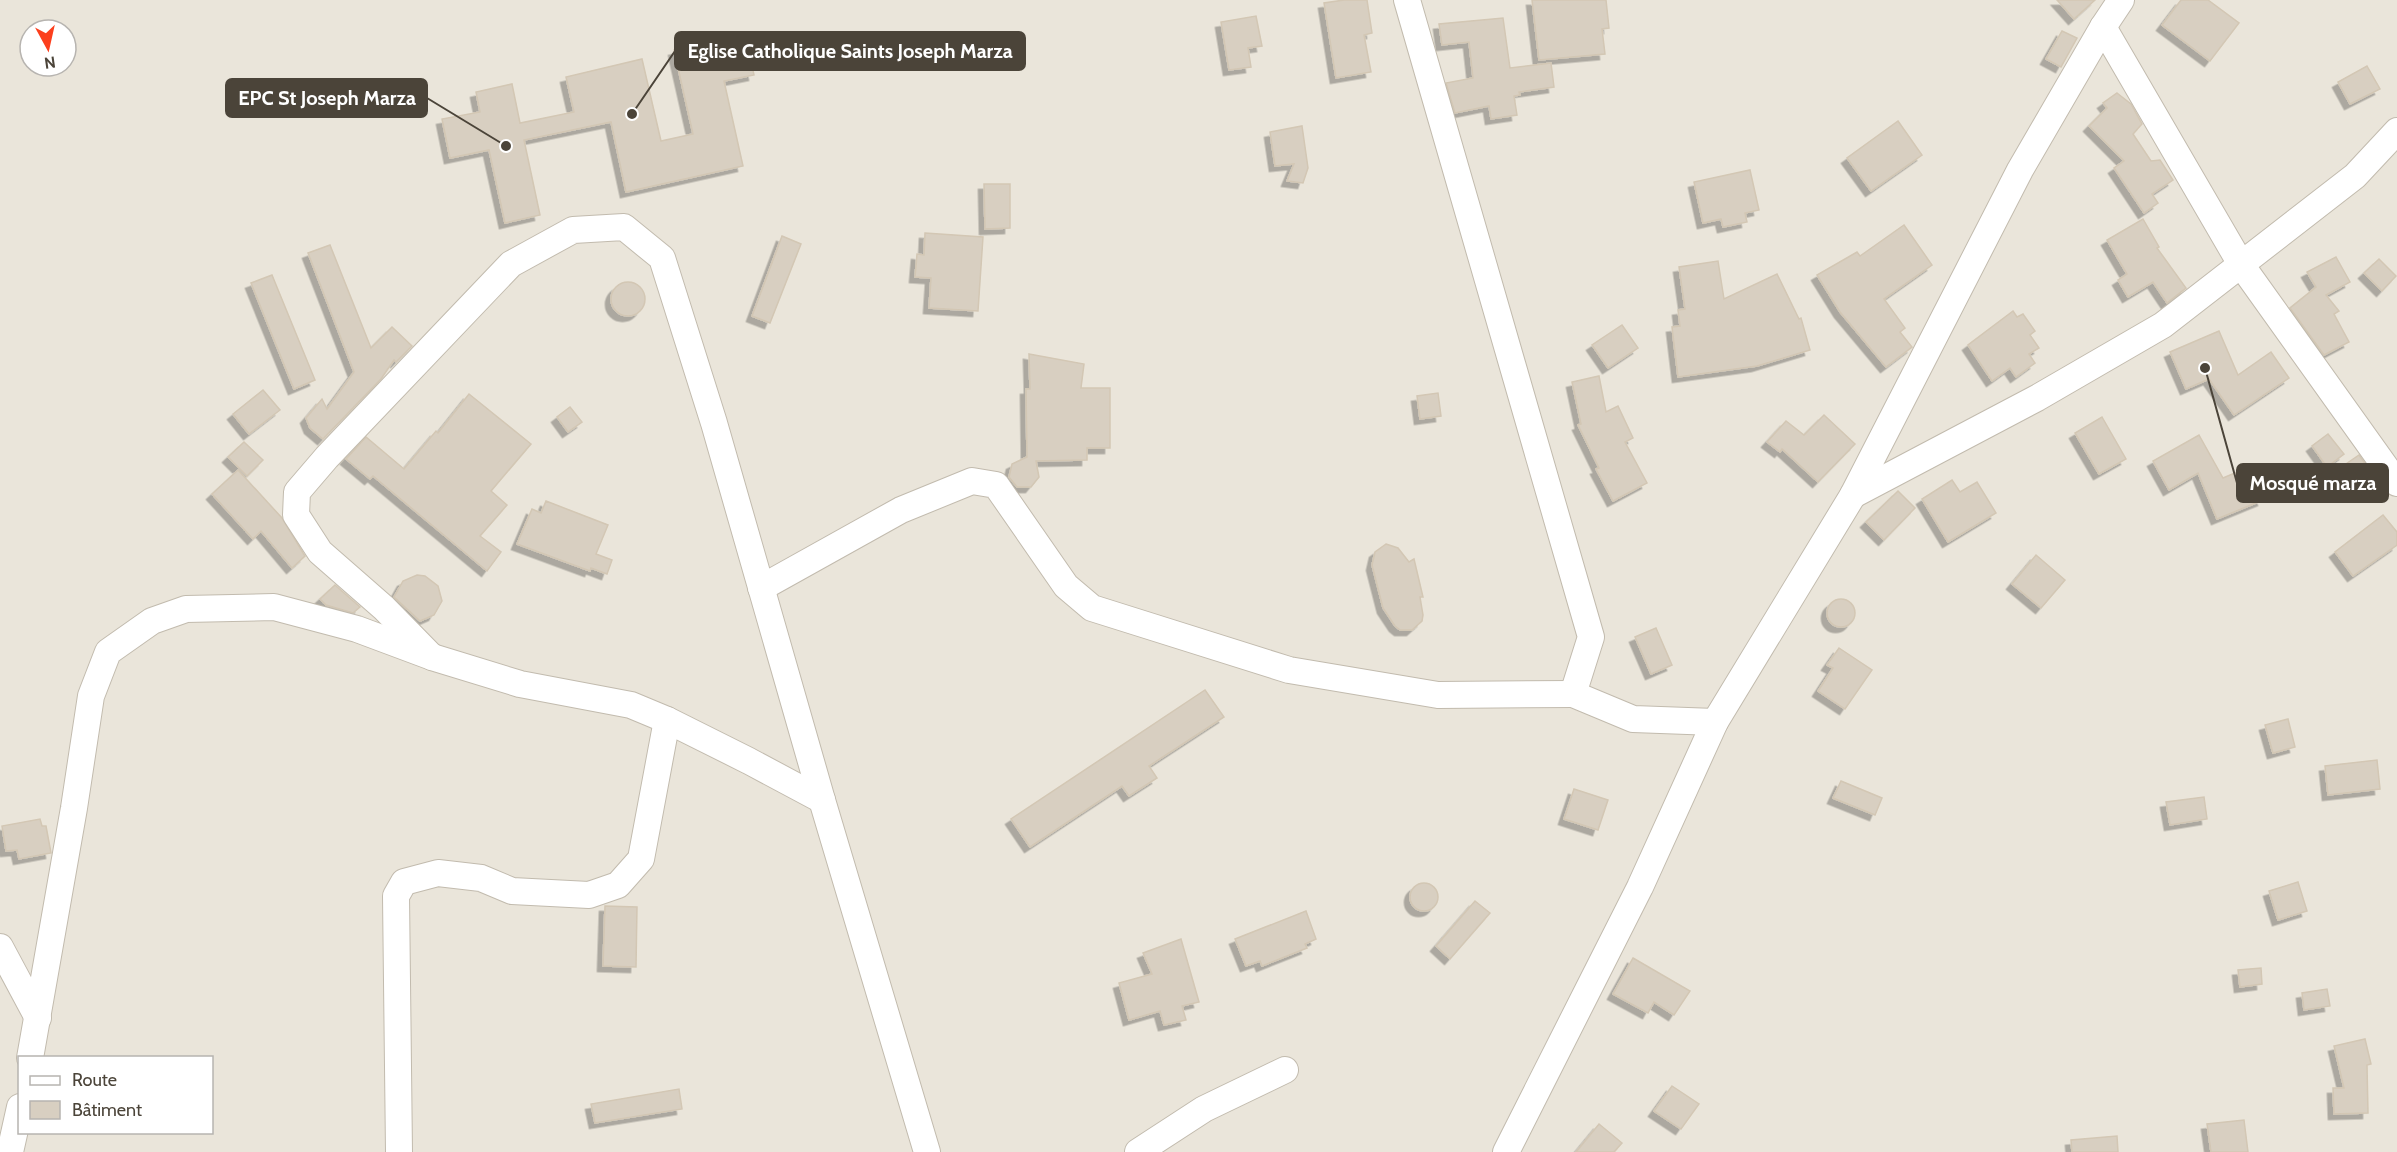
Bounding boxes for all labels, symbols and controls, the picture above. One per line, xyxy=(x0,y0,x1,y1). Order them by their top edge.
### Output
north arrow xyxy=(18,18,78,78)
callout: Eglise Catholique Saints Joseph Marza xyxy=(675,32,1025,70)
text: Eglise Catholique Saints Joseph Marza xyxy=(687,39,1013,63)
text: N xyxy=(43,52,57,73)
callout: EPC St Joseph Marza xyxy=(226,79,427,117)
text: EPC St Joseph Marza xyxy=(238,86,416,110)
callout: Mosqué marza xyxy=(2237,464,2388,502)
text: Mosqué marza xyxy=(2250,471,2376,495)
legend xyxy=(18,1056,213,1134)
text: Route xyxy=(72,1069,117,1091)
text: Bâtiment xyxy=(72,1099,142,1121)

